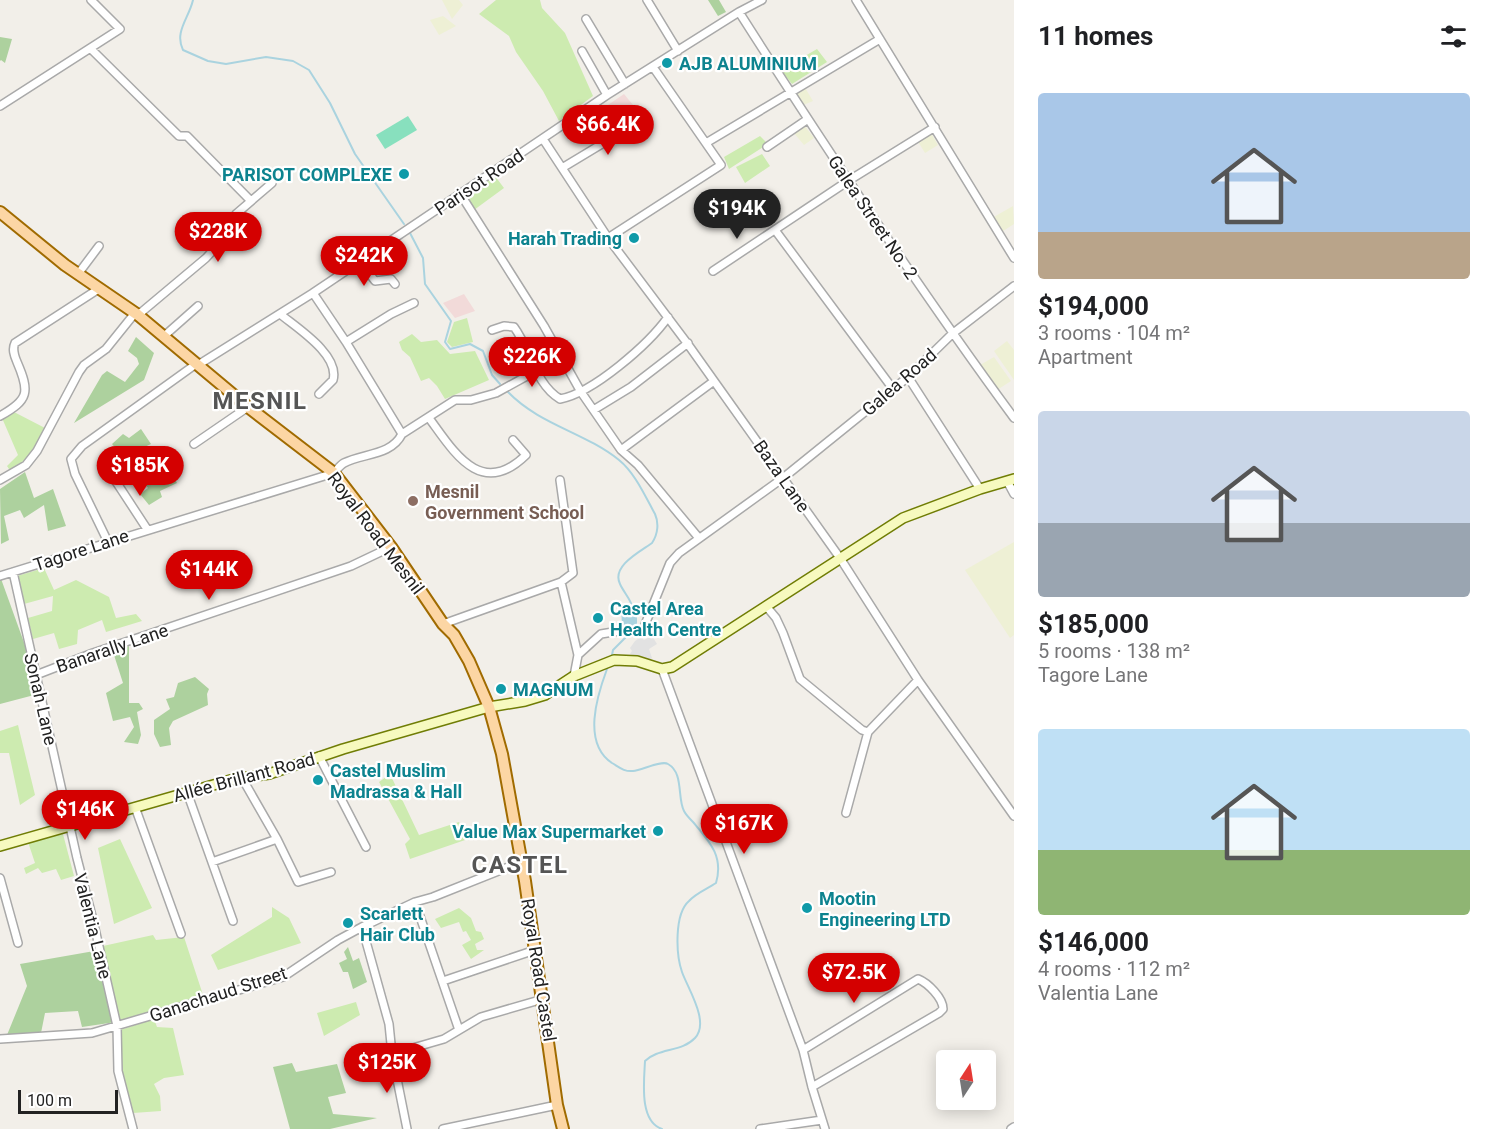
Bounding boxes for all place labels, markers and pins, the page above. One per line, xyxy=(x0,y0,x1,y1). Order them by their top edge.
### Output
place label: AJB ALUMINIUM xyxy=(679,53,817,74)
marker: AJB ALUMINIUM xyxy=(660,56,674,70)
pin: $66.4K xyxy=(559,105,657,156)
place label: PARISOT COMPLEXE xyxy=(222,164,392,185)
marker: PARISOT COMPLEXE xyxy=(397,167,411,181)
pin: $194K xyxy=(695,189,779,240)
pin: $228K xyxy=(176,212,260,263)
place label: Harah Trading xyxy=(508,228,622,249)
marker: Harah Trading xyxy=(627,231,641,245)
pin: $242K xyxy=(322,236,406,287)
pin: $226K xyxy=(490,337,574,388)
pin: $185K xyxy=(98,446,182,497)
place label: Mesnil Government School xyxy=(425,481,584,523)
marker: Mesnil Government School xyxy=(406,494,420,508)
pin: $144K xyxy=(167,550,251,601)
place label: Castel Area Health Centre xyxy=(610,598,722,640)
marker: Castel Area Health Centre xyxy=(591,611,605,625)
place label: MAGNUM xyxy=(513,679,593,700)
marker: MAGNUM xyxy=(494,682,508,696)
place label: Castel Muslim Madrassa & Hall xyxy=(330,760,462,802)
marker: Castel Muslim Madrassa & Hall xyxy=(311,773,325,787)
pin: $146K xyxy=(43,790,127,841)
pin: $167K xyxy=(702,804,786,855)
place label: Value Max Supermarket xyxy=(452,821,646,842)
marker: Value Max Supermarket xyxy=(651,824,665,838)
place label: Mootin Engineering LTD xyxy=(819,888,951,930)
marker: Mootin Engineering LTD xyxy=(800,901,814,915)
place label: Scarlett Hair Club xyxy=(360,903,435,945)
marker: Scarlett Hair Club xyxy=(341,916,355,930)
pin: $72.5K xyxy=(805,953,903,1004)
pin: $125K xyxy=(345,1043,429,1094)

